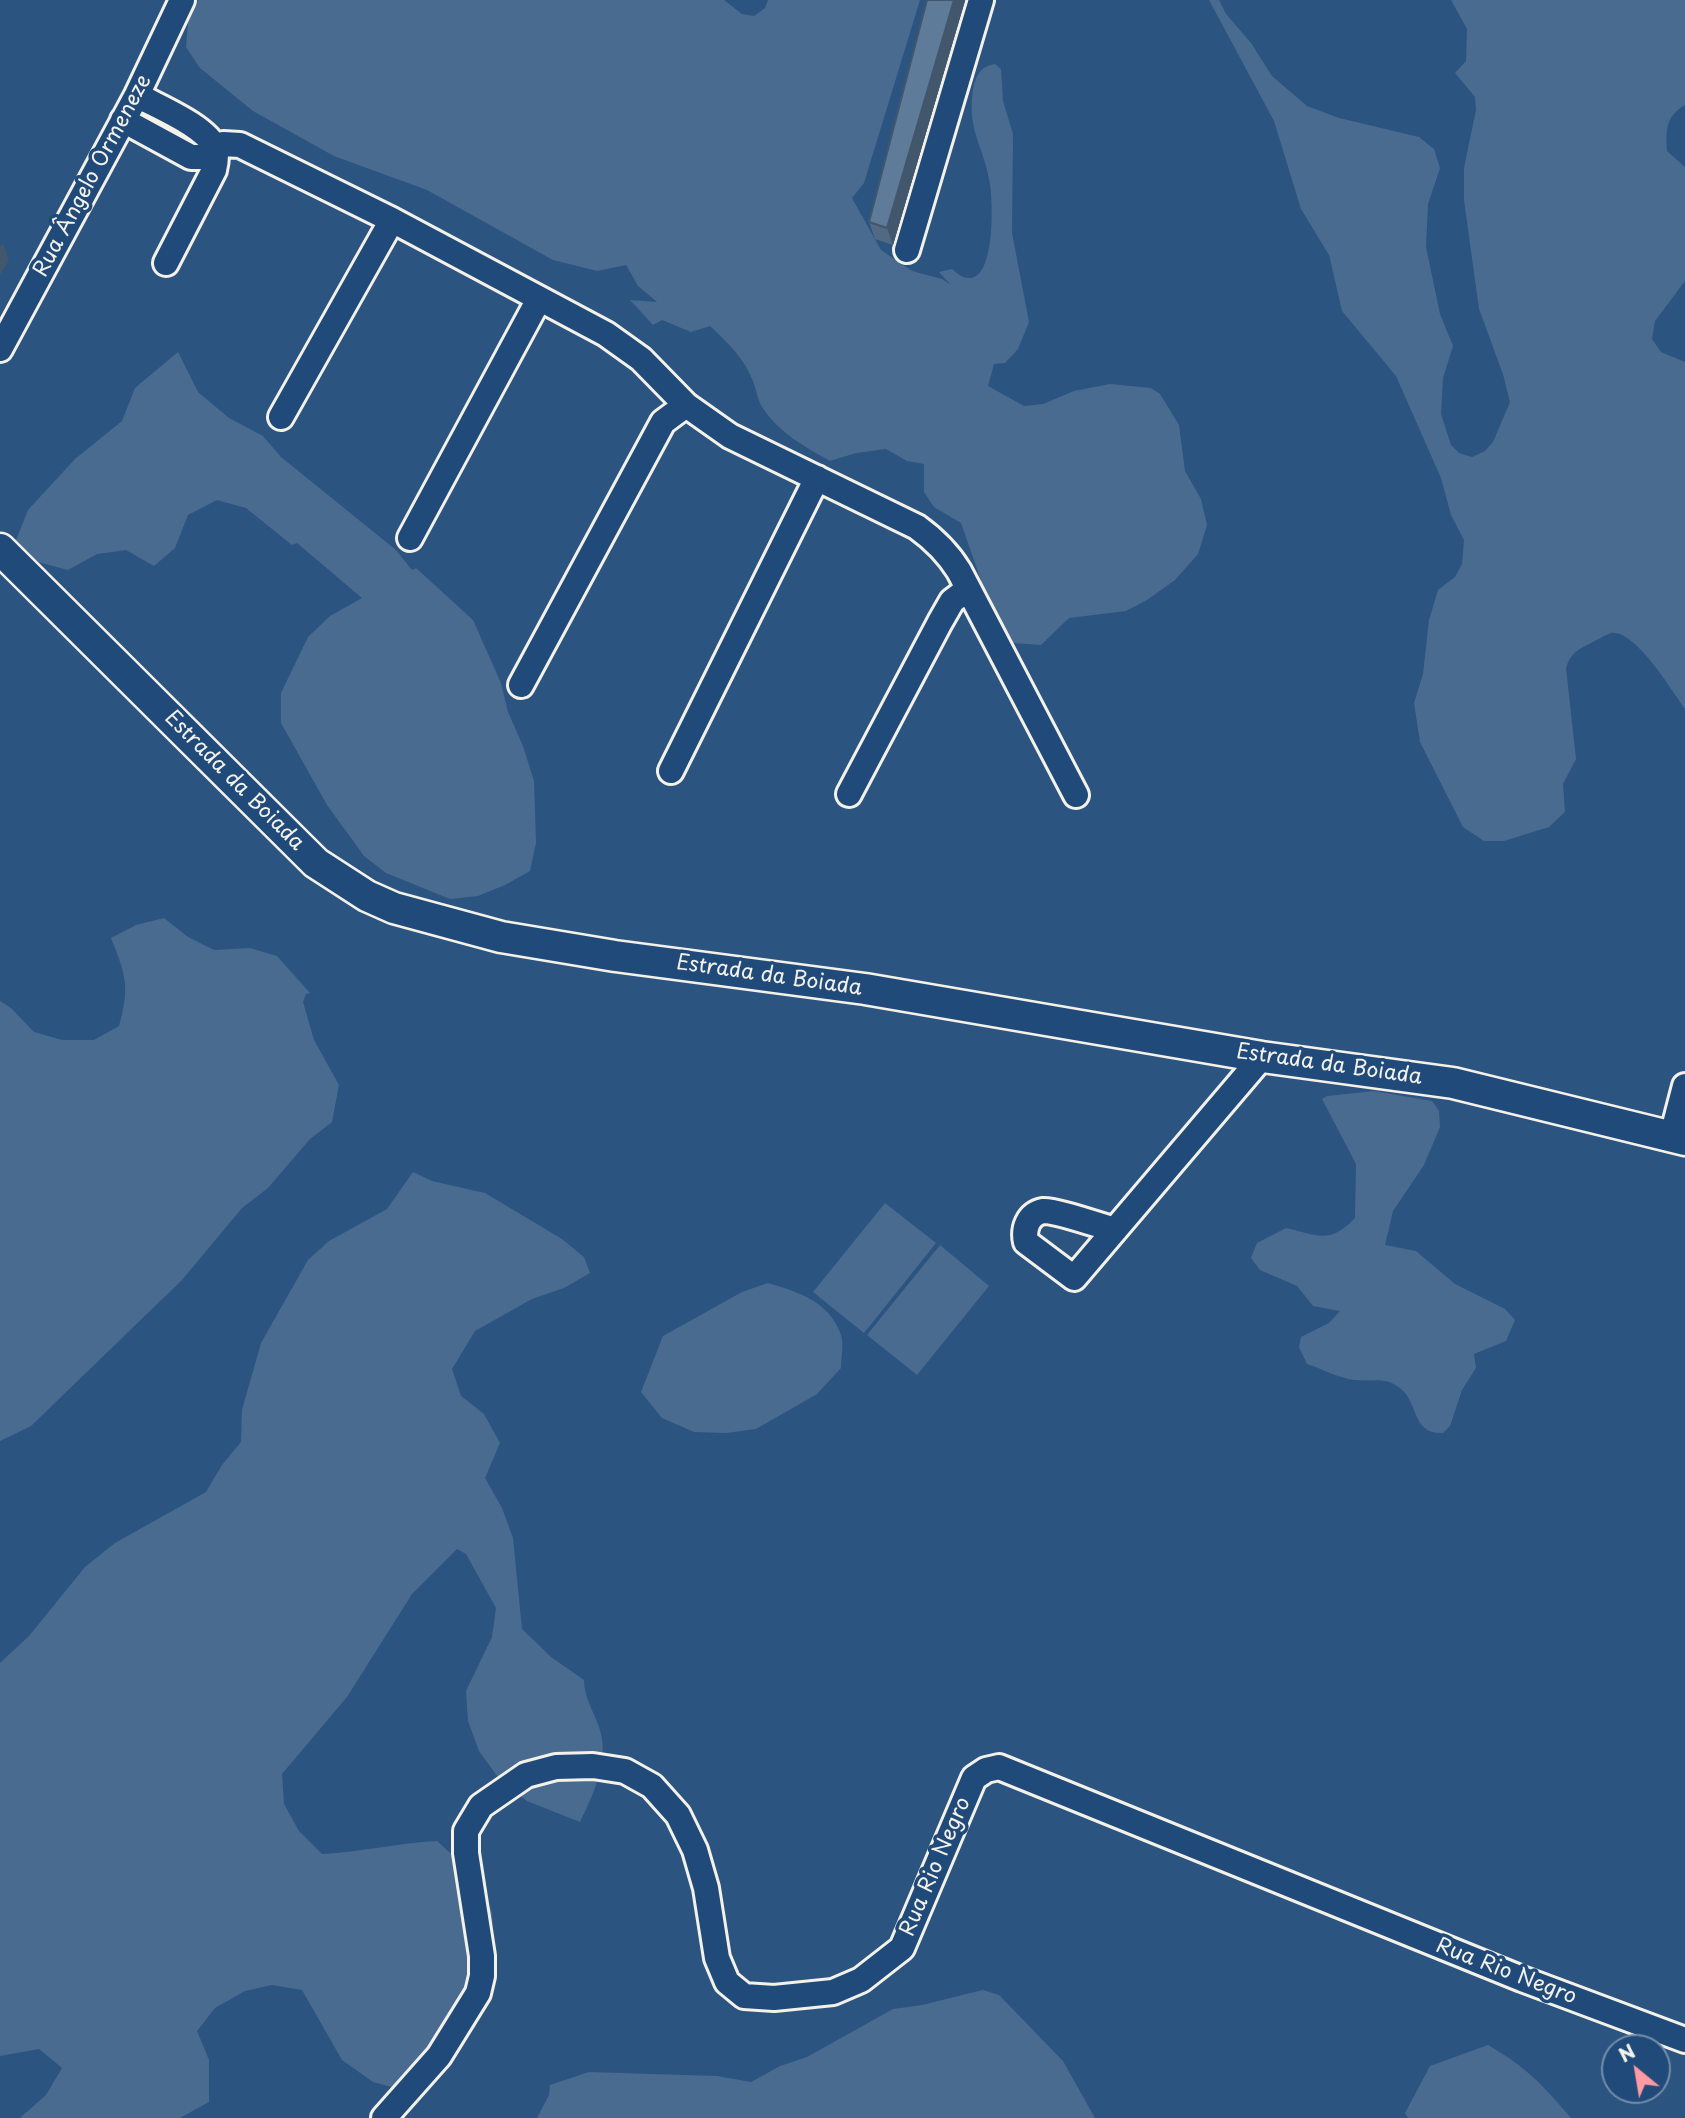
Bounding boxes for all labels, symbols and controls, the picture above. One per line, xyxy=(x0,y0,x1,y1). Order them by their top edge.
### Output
street label: Rua Ângelo Ormeneze xyxy=(29,70,157,282)
street label: Estrada da Boiada xyxy=(159,706,309,856)
street label: Estrada da Boiada xyxy=(674,950,864,1002)
street label: Estrada da Boiada xyxy=(1234,1039,1424,1091)
street label: Rua Rio Negro xyxy=(895,1794,977,1940)
street label: Rua Rio Negro xyxy=(1432,1934,1580,2010)
north arrow xyxy=(1601,2034,1671,2104)
text: N xyxy=(1613,2037,1640,2068)

